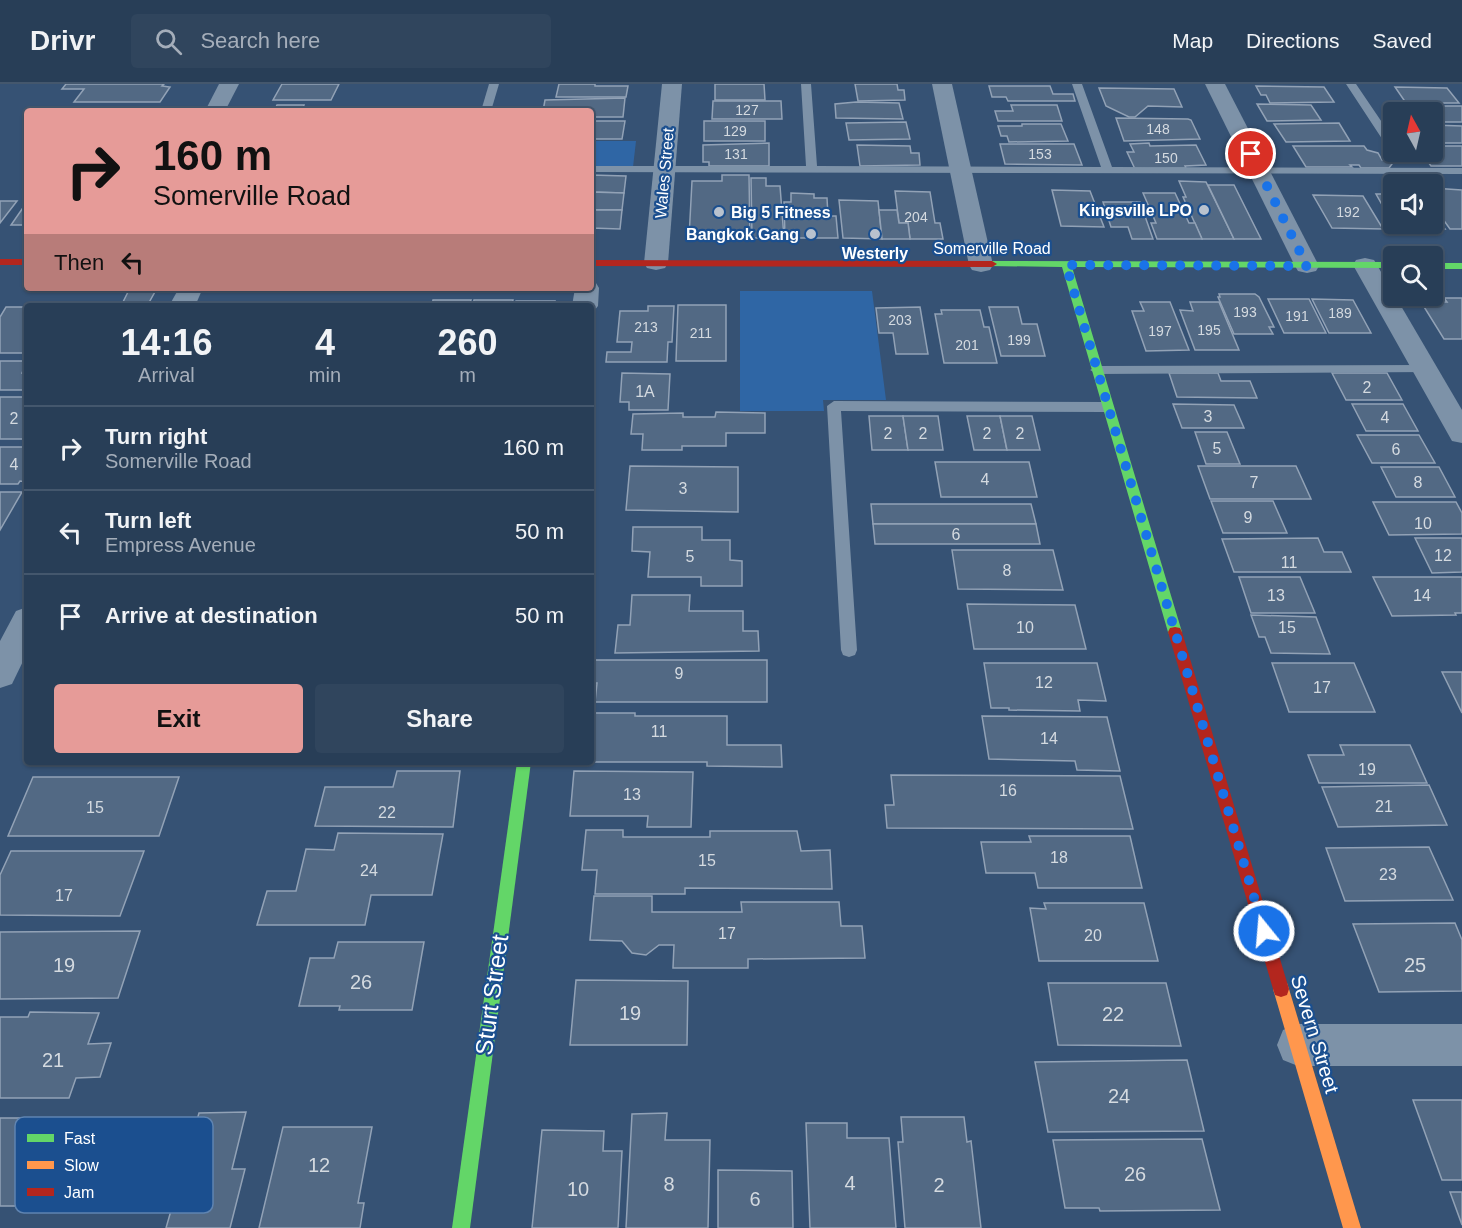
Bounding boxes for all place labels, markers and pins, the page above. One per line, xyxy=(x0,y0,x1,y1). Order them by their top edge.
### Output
pin xyxy=(1225,128,1276,179)
place label: Kingsville LPO xyxy=(1079,202,1192,219)
marker: Kingsville LPO xyxy=(1197,203,1211,217)
place label: Big 5 Fitness xyxy=(731,204,831,221)
marker: Big 5 Fitness xyxy=(712,205,726,219)
place label: Bangkok Gang xyxy=(686,226,799,243)
marker: Bangkok Gang xyxy=(804,227,818,241)
marker: Westerly xyxy=(868,227,882,241)
place label: Westerly xyxy=(842,245,908,262)

